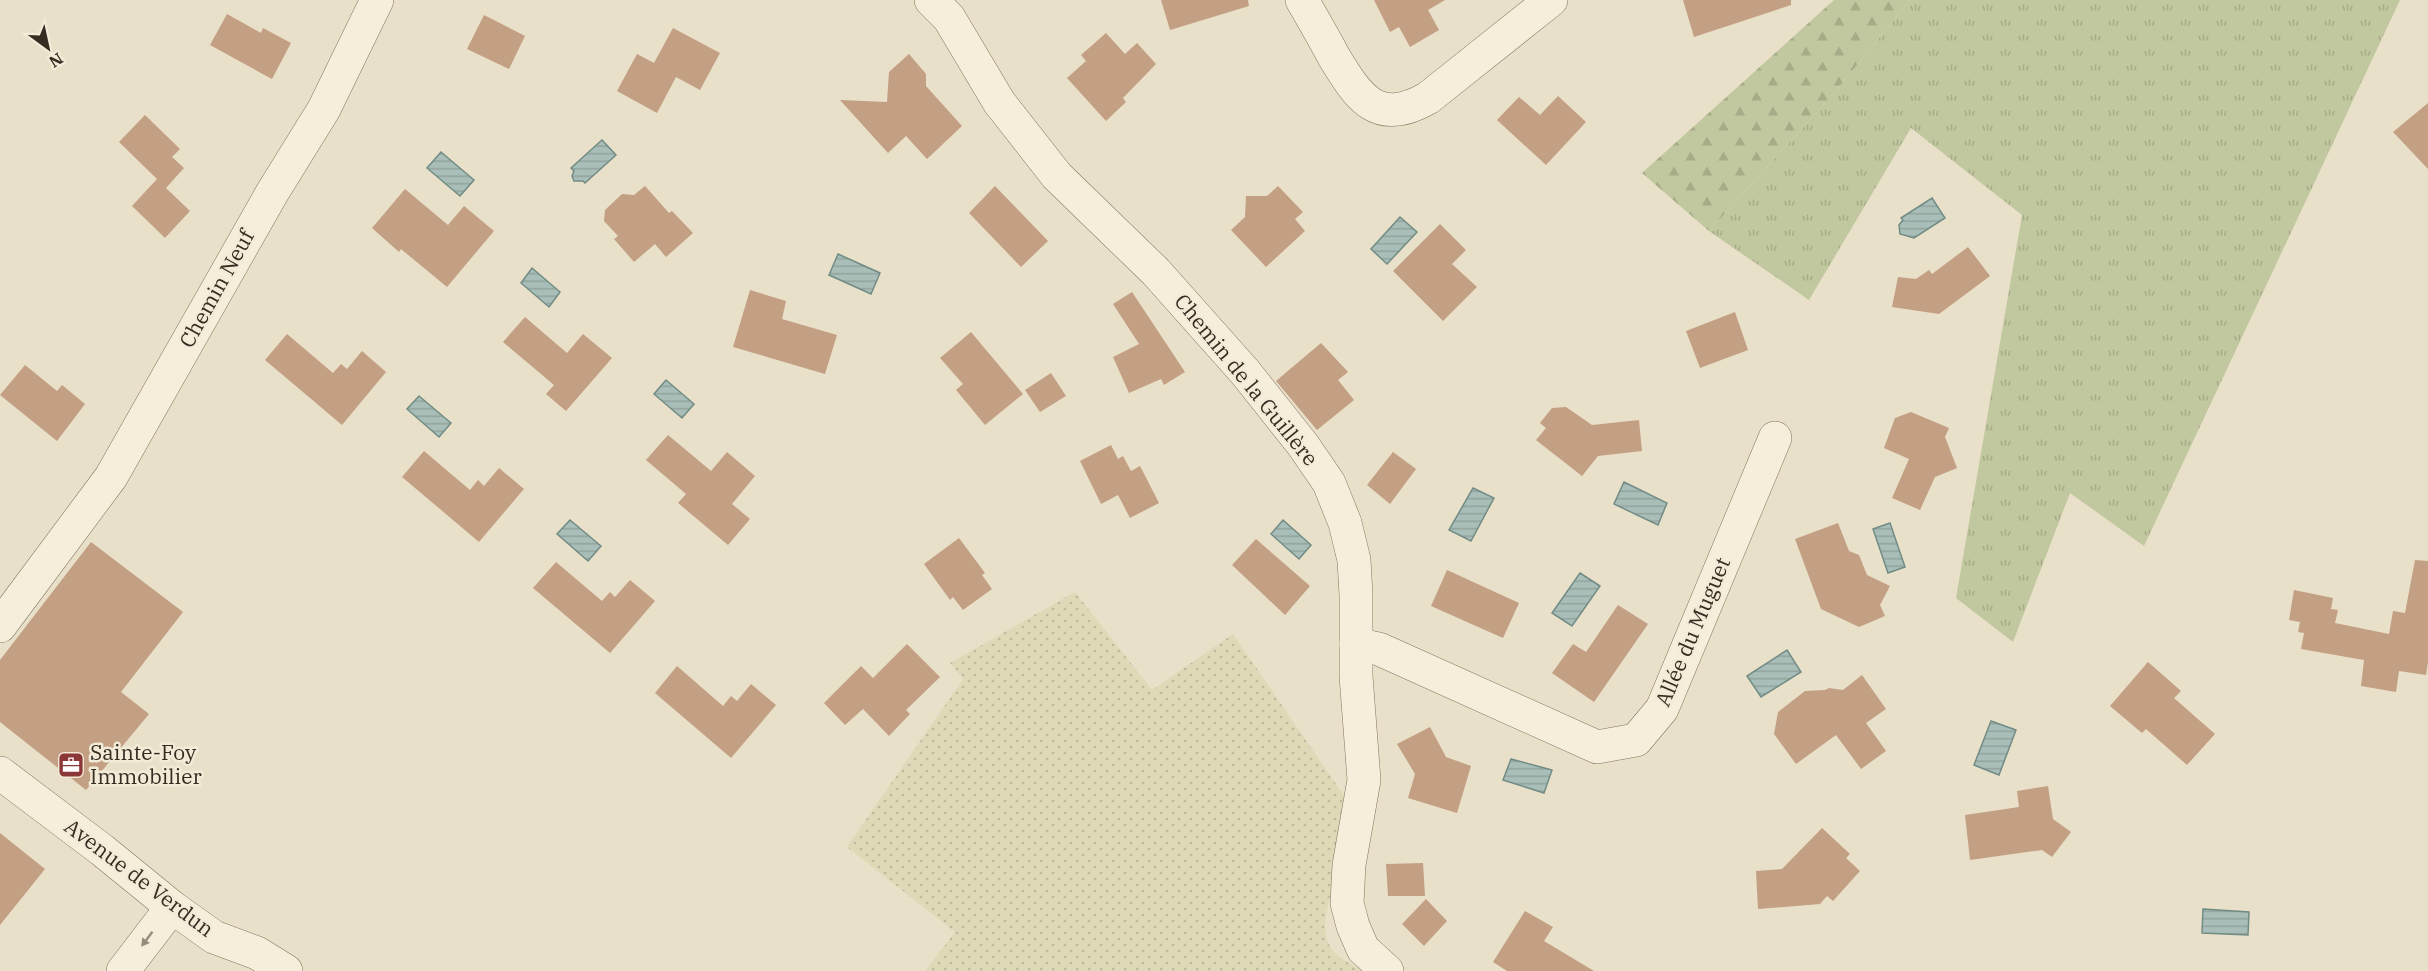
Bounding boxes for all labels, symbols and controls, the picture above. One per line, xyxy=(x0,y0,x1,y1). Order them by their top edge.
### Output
north arrow xyxy=(18,18,78,78)
text: N xyxy=(45,49,67,72)
street label: Chemin Neuf xyxy=(172,223,261,352)
street label: Chemin de la Guillère xyxy=(1169,288,1325,471)
street label: Allée du Muguet xyxy=(1648,553,1736,710)
place label: Sainte-Foy Immobilier xyxy=(90,738,202,790)
office icon: Sainte-Foy Immobilier xyxy=(56,750,86,780)
street label: Avenue de Verdun xyxy=(59,812,220,943)
one-way arrow xyxy=(141,930,153,946)

